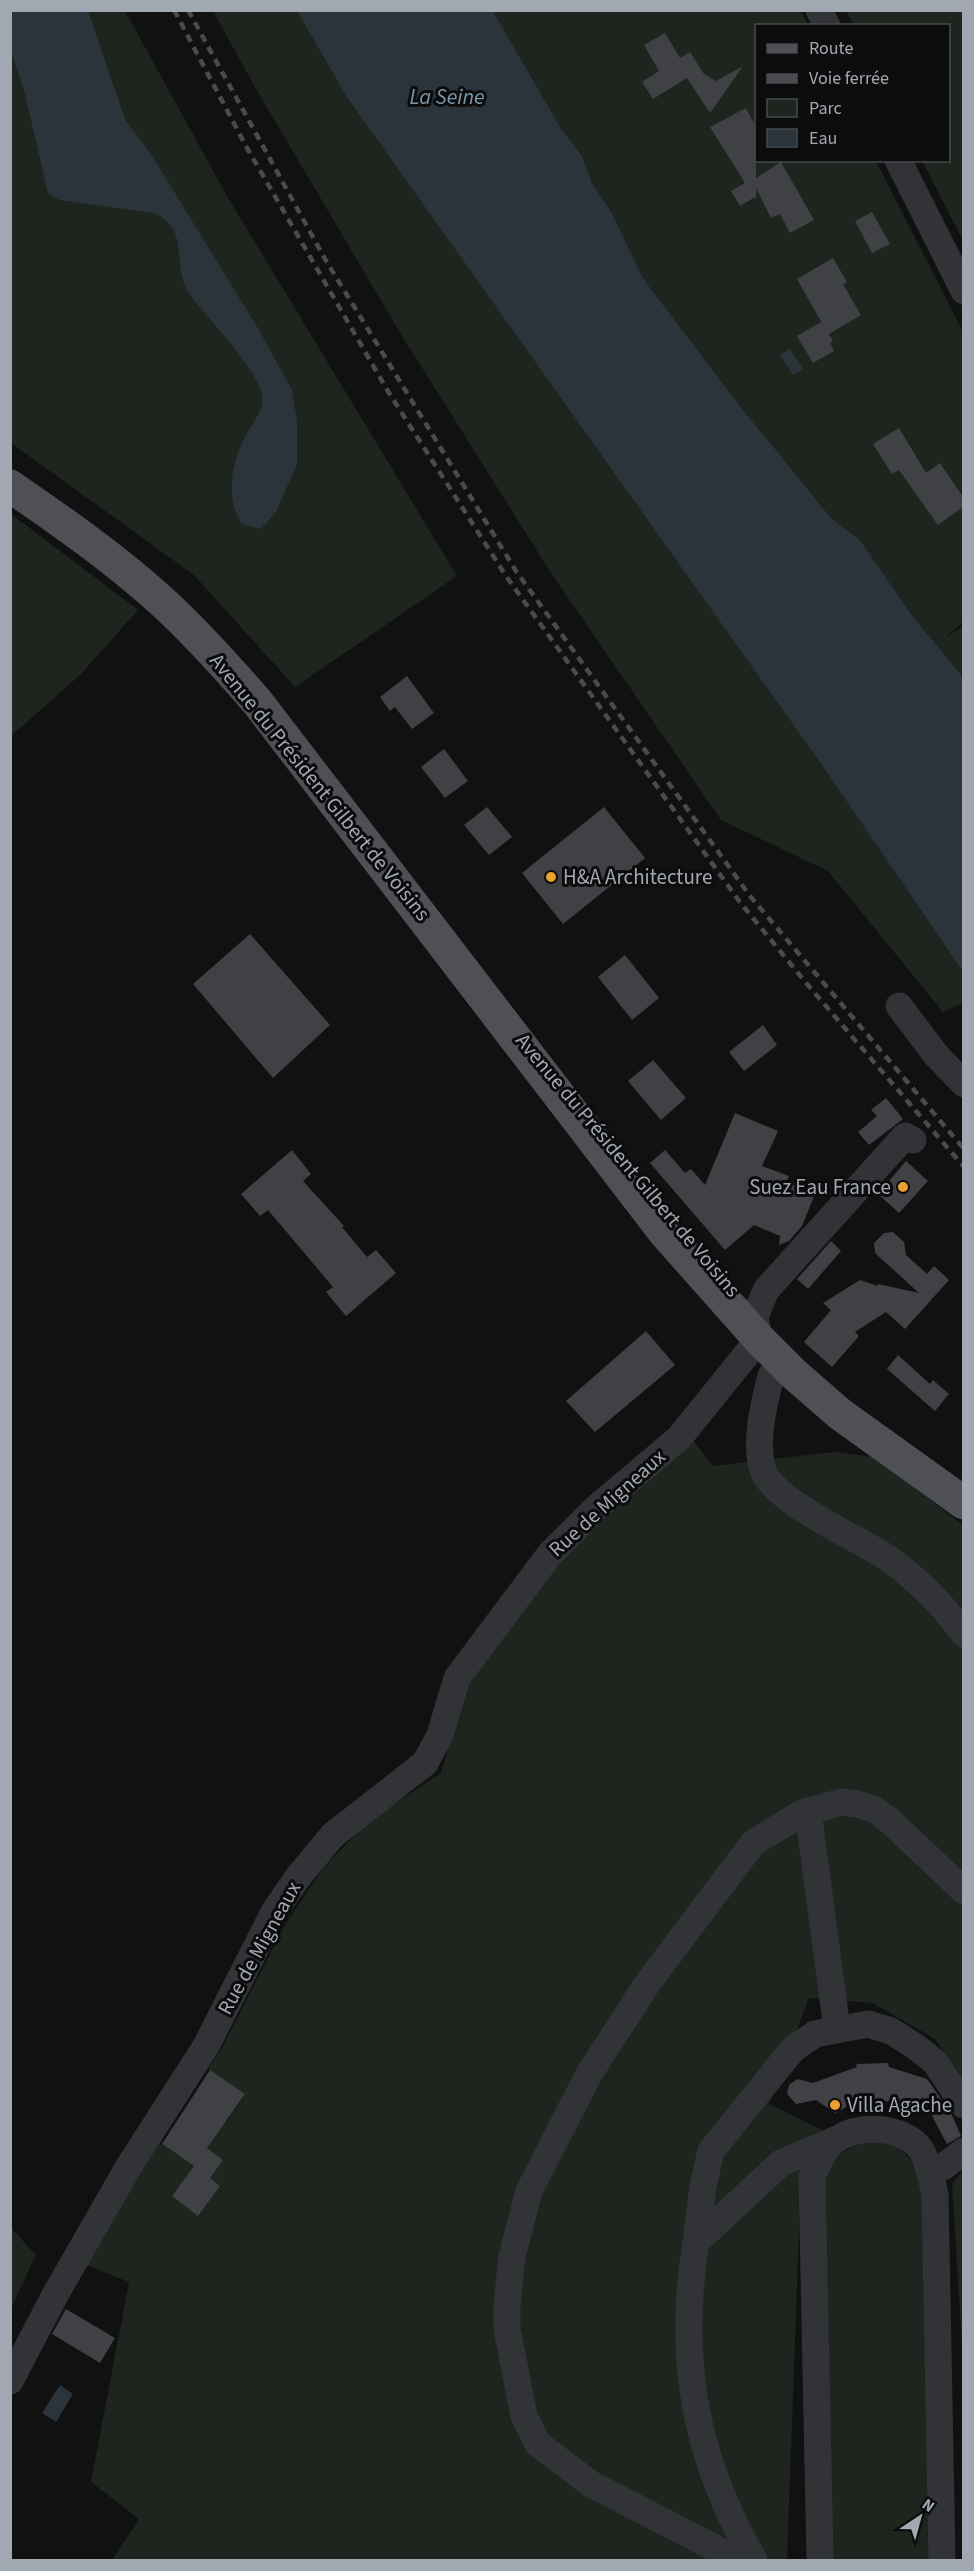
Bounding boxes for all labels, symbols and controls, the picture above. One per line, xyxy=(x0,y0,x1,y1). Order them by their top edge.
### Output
legend xyxy=(755,24,950,162)
text: Route xyxy=(809,36,853,61)
text: Voie ferrée xyxy=(809,66,889,91)
water label: La Seine xyxy=(409,81,485,113)
text: Parc xyxy=(809,96,842,121)
text: Eau xyxy=(809,126,837,151)
street label: Avenue du Président Gilbert de Voisins xyxy=(203,647,438,927)
place label: H&A Architecture xyxy=(563,862,712,892)
marker: H&A Architecture xyxy=(544,870,558,884)
street label: Avenue du Président Gilbert de Voisins xyxy=(509,1027,748,1304)
place label: Suez Eau France xyxy=(749,1172,891,1202)
marker: Suez Eau France xyxy=(896,1180,910,1194)
street label: Rue de Migneaux xyxy=(542,1442,673,1564)
street label: Rue de Migneaux xyxy=(210,1875,308,2020)
place label: Villa Agache xyxy=(847,2090,952,2120)
marker: Villa Agache xyxy=(828,2098,842,2112)
north arrow xyxy=(890,2487,950,2547)
text: N xyxy=(917,2494,939,2518)

